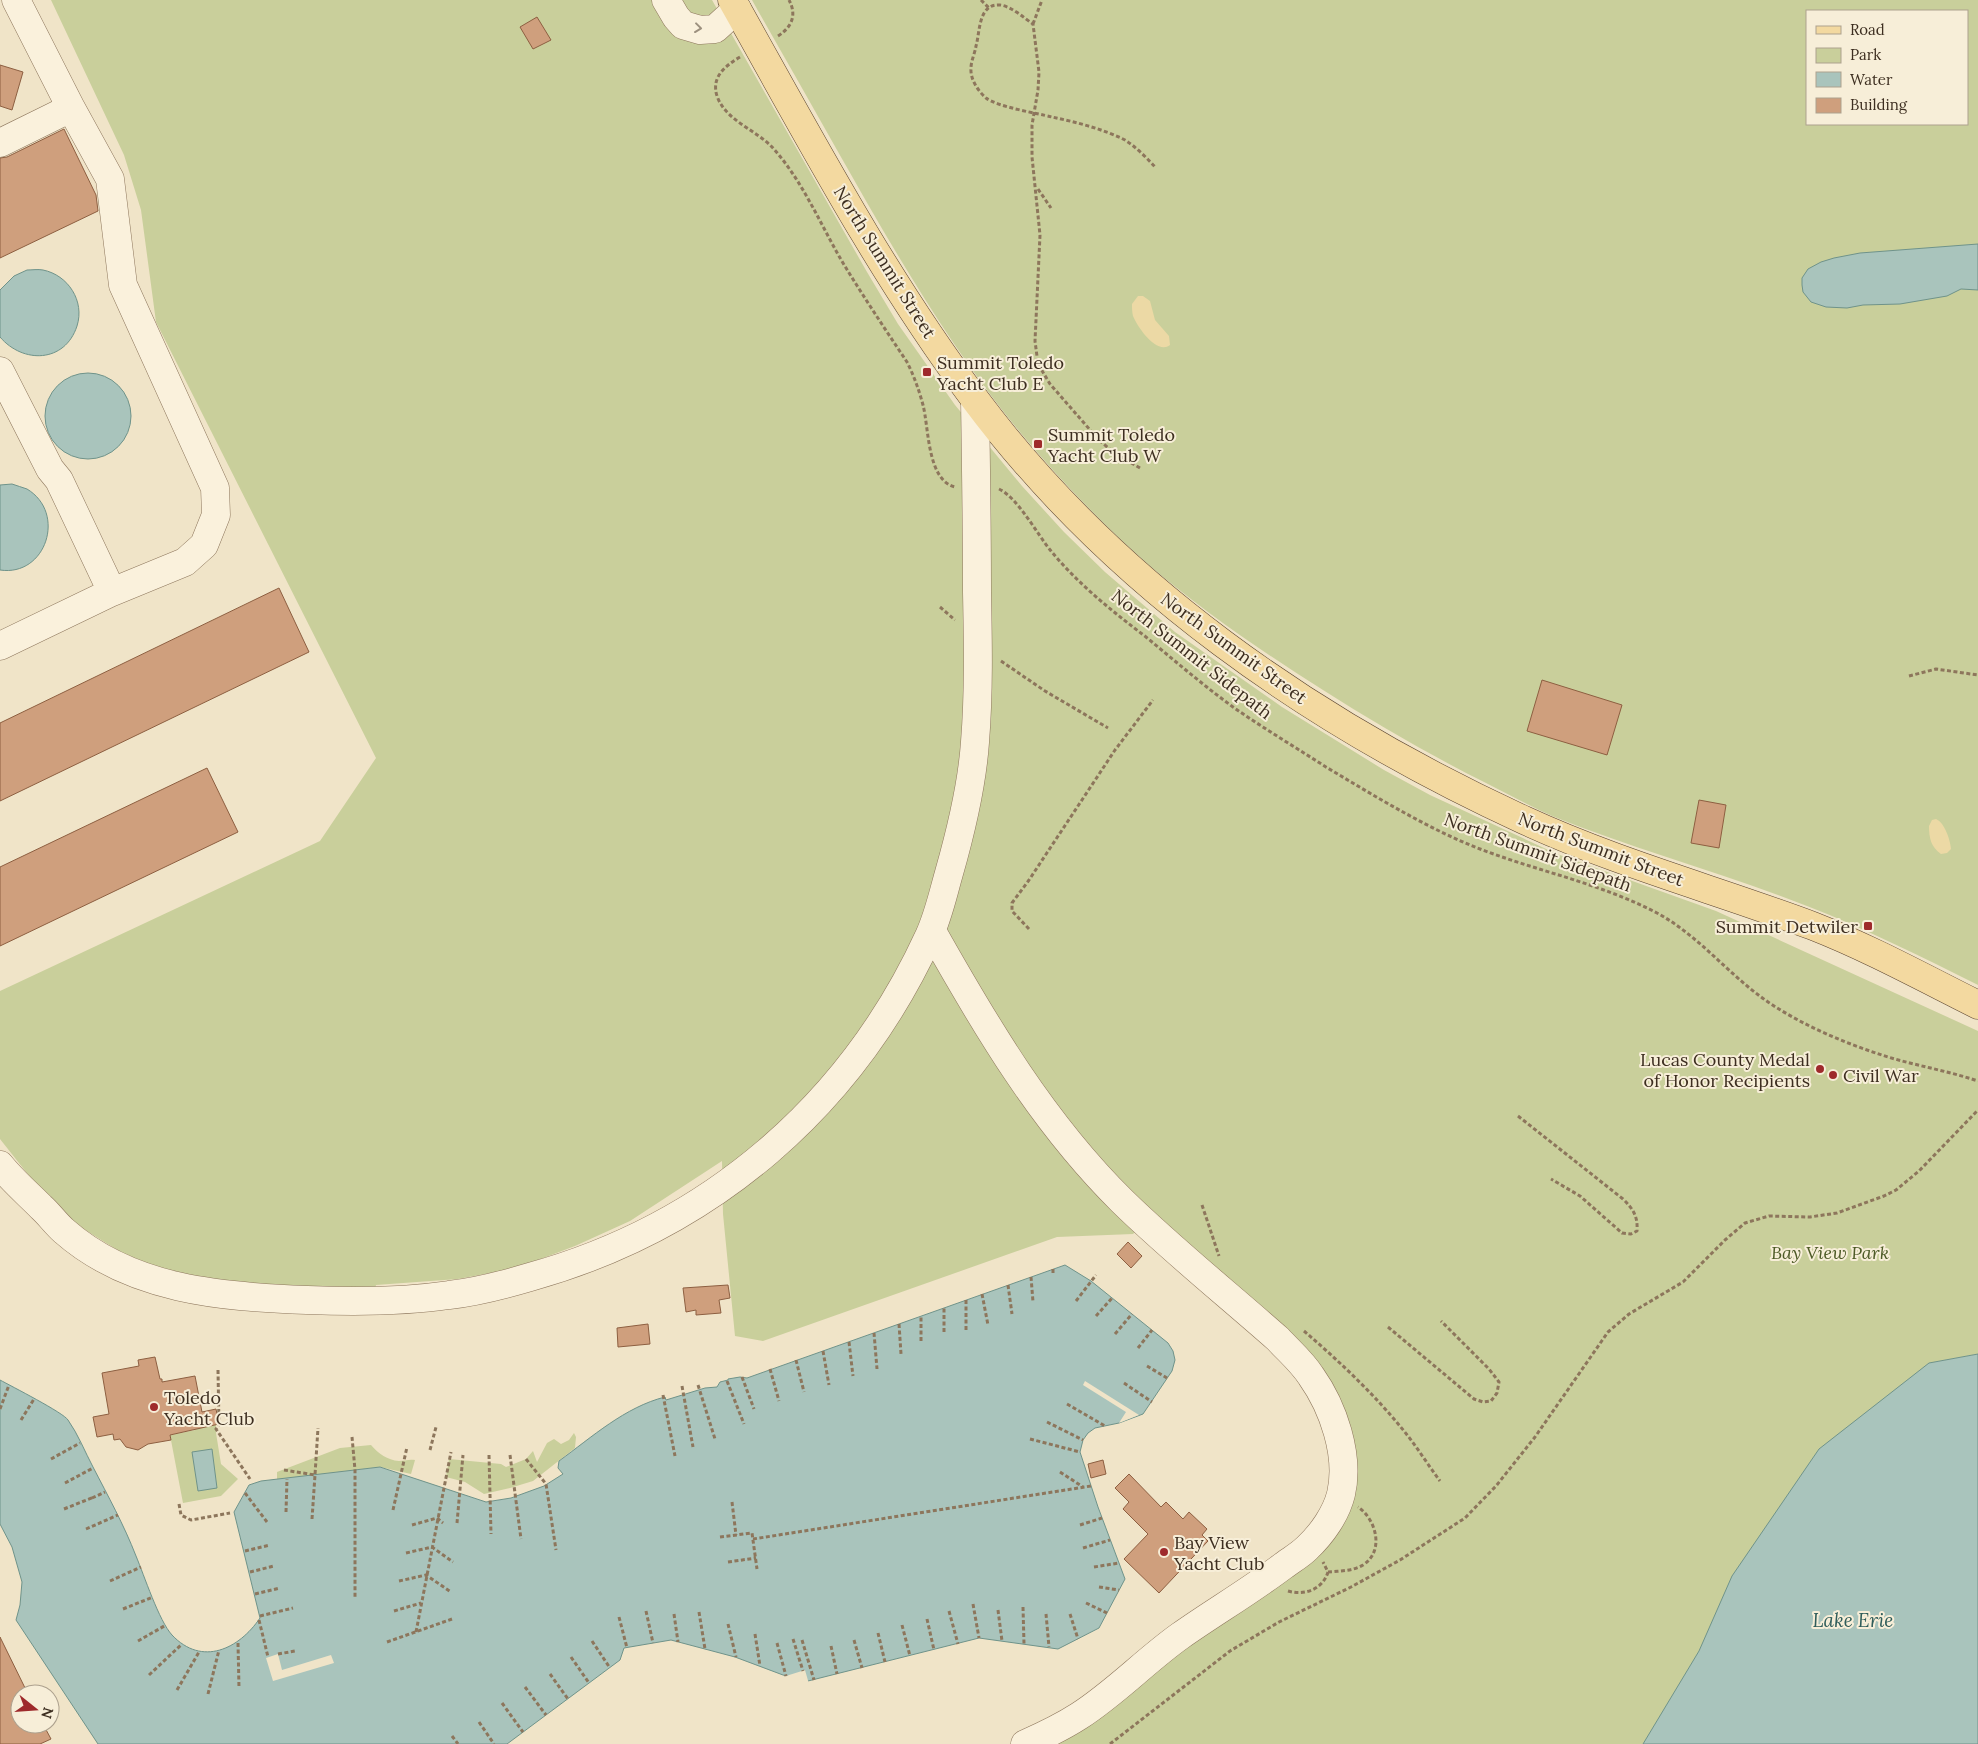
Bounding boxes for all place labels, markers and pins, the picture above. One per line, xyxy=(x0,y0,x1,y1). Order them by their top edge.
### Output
place label: Summit Toledo Yacht Club E xyxy=(936,351,1064,395)
marker: Summit Toledo Yacht Club E xyxy=(921,366,933,378)
place label: Summit Toledo Yacht Club W xyxy=(1047,423,1175,467)
marker: Summit Toledo Yacht Club W xyxy=(1032,438,1044,450)
place label: Summit Detwiler xyxy=(1716,915,1858,938)
marker: Summit Detwiler xyxy=(1862,920,1874,932)
place label: Lucas County Medal of Honor Recipients xyxy=(1640,1048,1810,1092)
marker: Lucas County Medal of Honor Recipients xyxy=(1814,1063,1826,1075)
place label: Civil War xyxy=(1843,1064,1919,1087)
marker: Civil War xyxy=(1827,1069,1839,1081)
place label: Toledo Yacht Club xyxy=(163,1386,254,1430)
marker: Toledo Yacht Club xyxy=(148,1401,160,1413)
place label: Bay View Yacht Club xyxy=(1173,1531,1264,1575)
marker: Bay View Yacht Club xyxy=(1158,1546,1170,1558)

